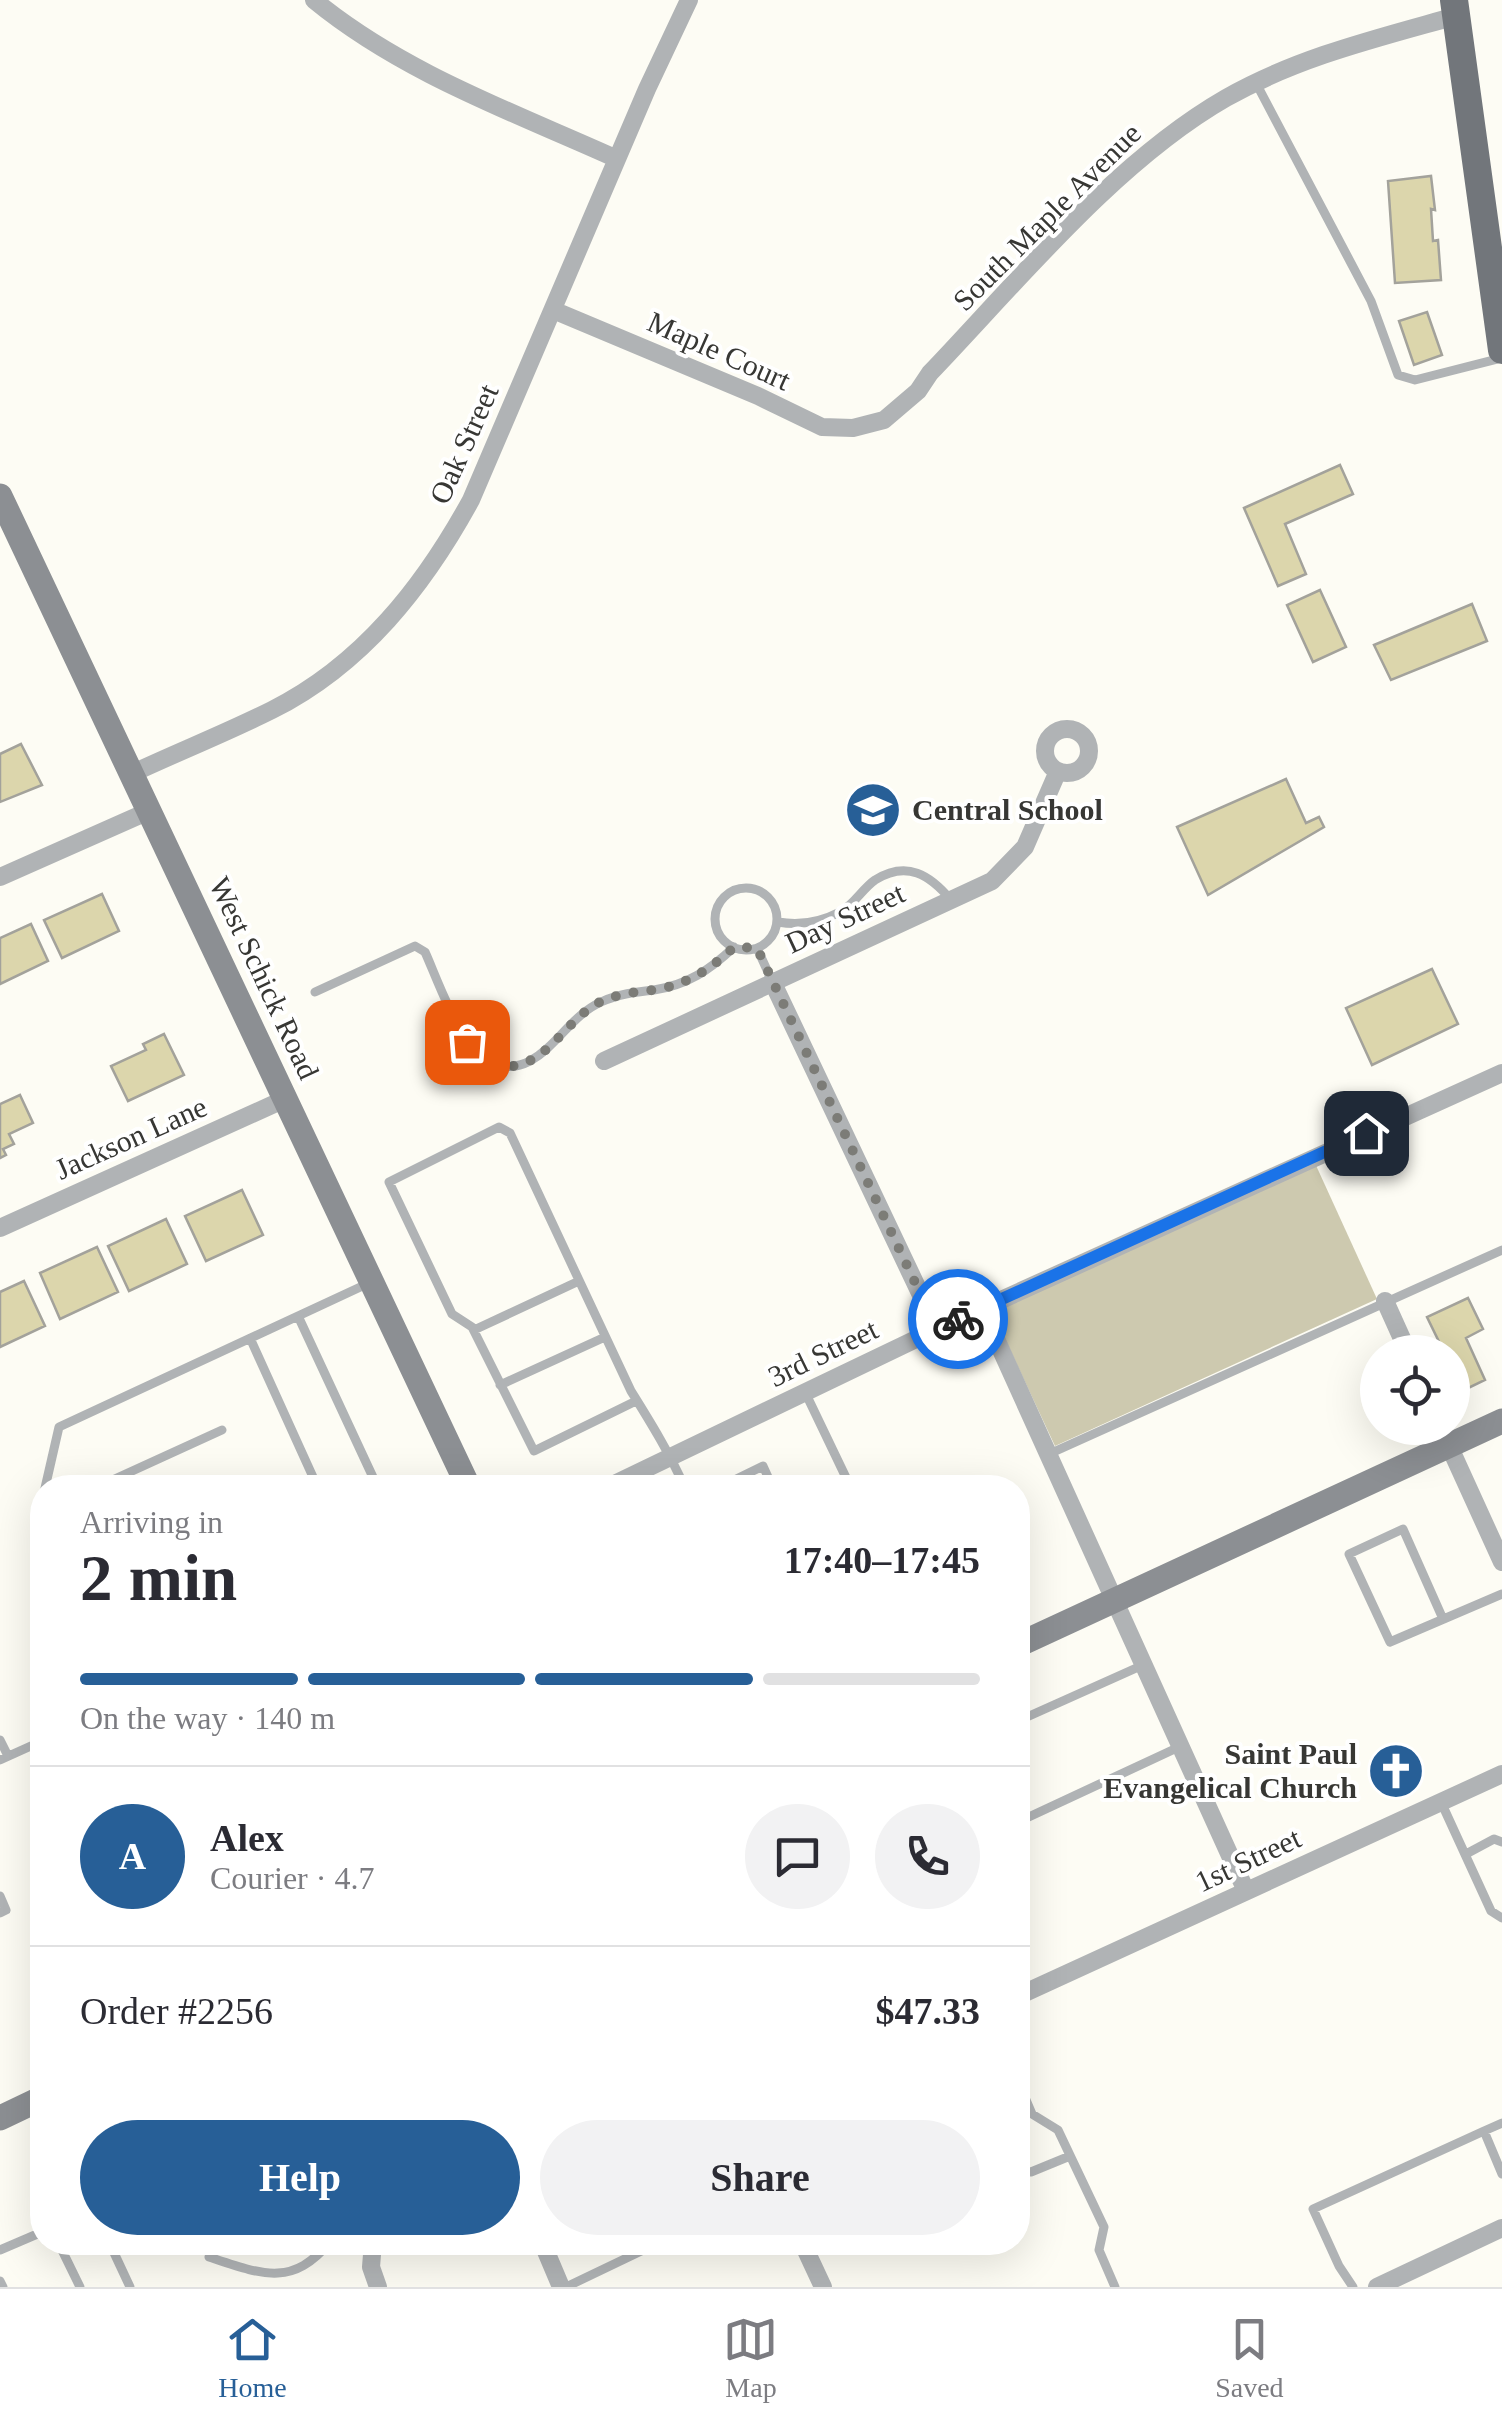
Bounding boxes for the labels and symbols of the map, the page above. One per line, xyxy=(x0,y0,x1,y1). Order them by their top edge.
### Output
street label: South Maple Avenue xyxy=(946,116,1147,317)
street label: Maple Court xyxy=(643,304,796,397)
street label: Oak Street xyxy=(423,378,505,509)
school or university icon: Central School xyxy=(843,780,903,840)
place label: Central School xyxy=(912,793,1103,826)
street label: West Schick Road xyxy=(203,871,326,1084)
street label: Day Street xyxy=(780,875,910,959)
pin xyxy=(425,1000,510,1085)
street label: Jackson Lane xyxy=(50,1089,212,1186)
pin xyxy=(1324,1091,1409,1176)
courier xyxy=(908,1269,1008,1369)
street label: 3rd Street xyxy=(763,1312,883,1393)
place label: Saint Paul Evangelical Church xyxy=(1103,1737,1357,1804)
church icon: Saint Paul Evangelical Church xyxy=(1366,1741,1426,1801)
street label: 1st Street xyxy=(1190,1821,1306,1898)

